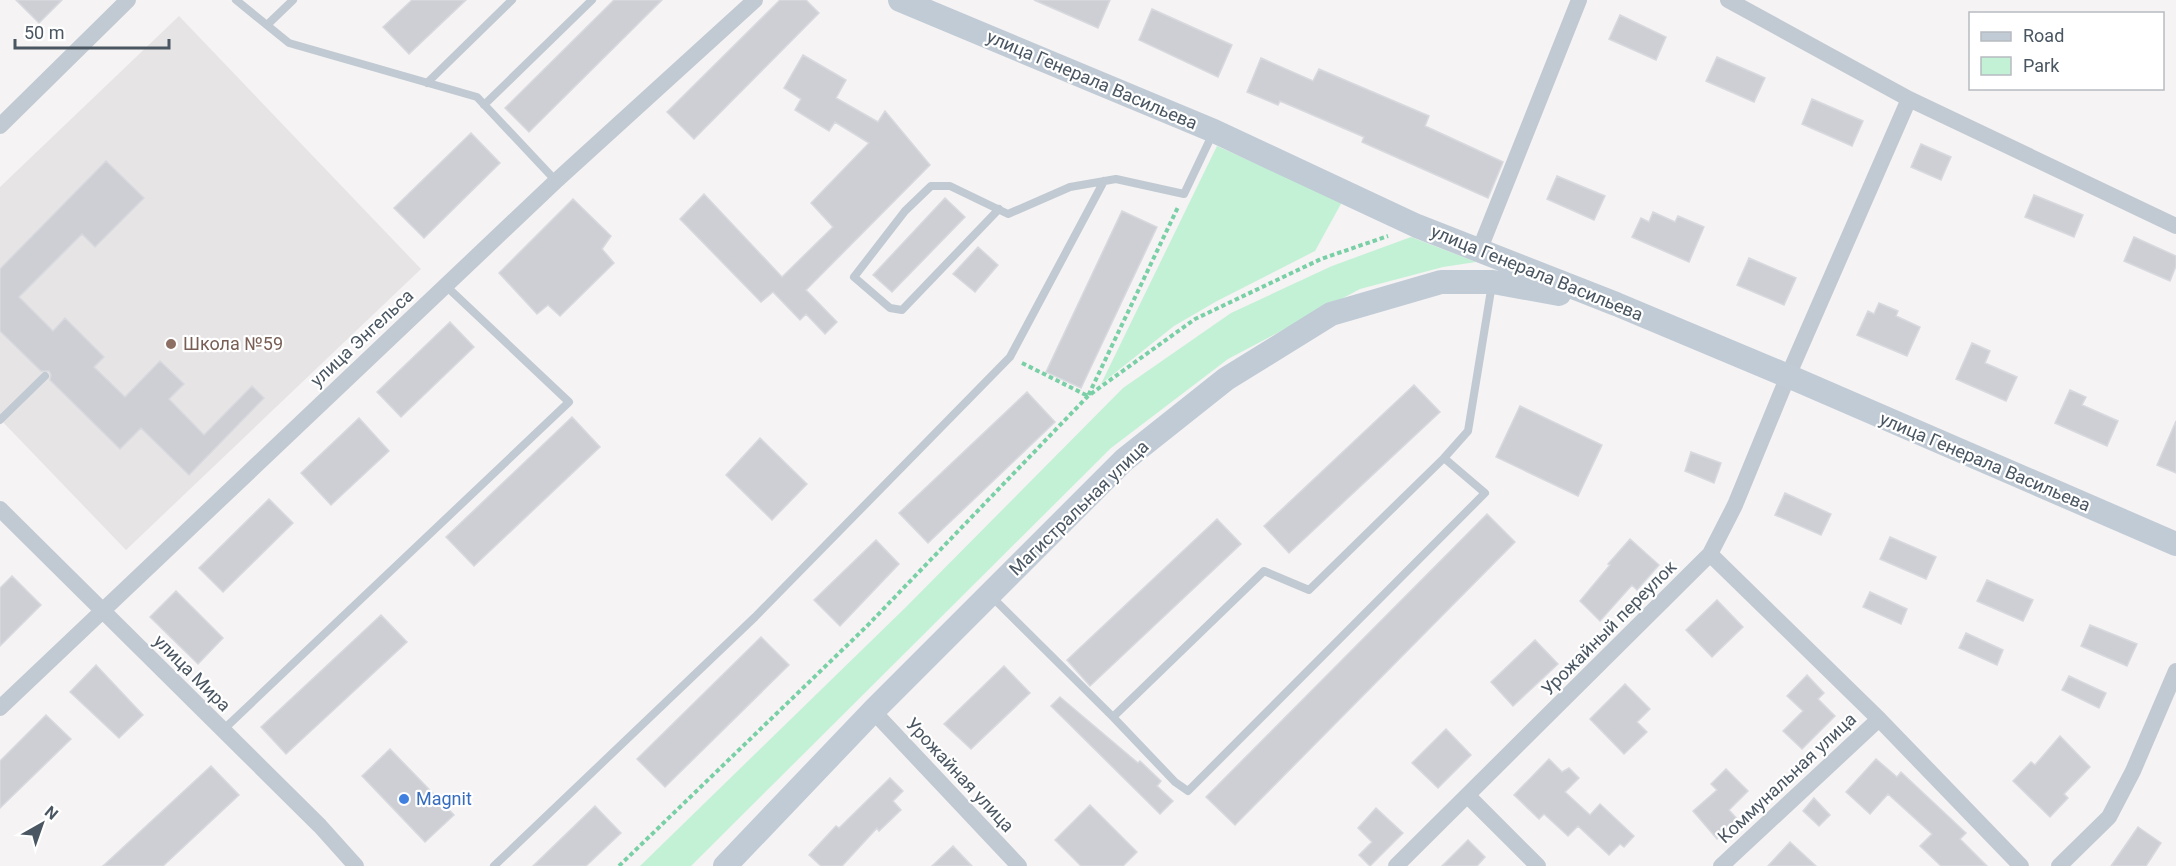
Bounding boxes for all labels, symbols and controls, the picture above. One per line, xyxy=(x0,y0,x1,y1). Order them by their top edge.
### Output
scale bar xyxy=(15,12,170,50)
legend xyxy=(1969,12,2164,90)
text: 50 m xyxy=(24,22,64,43)
text: Road xyxy=(2023,25,2064,46)
street label: улица Генерала Васильева xyxy=(984,26,1201,134)
text: Park xyxy=(2023,55,2060,76)
street label: улица Генерала Васильева xyxy=(1428,220,1646,325)
street label: улица Энгельса xyxy=(306,285,417,391)
place label: Школа №59 xyxy=(183,333,283,354)
marker: Школа №59 xyxy=(164,337,178,351)
street label: улица Генерала Васильева xyxy=(1877,408,2094,516)
street label: Магистральная улица xyxy=(1005,436,1153,580)
street label: Урожайный переулок xyxy=(1537,556,1681,699)
street label: улица Мира xyxy=(150,630,235,715)
street label: Коммунальная улица xyxy=(1713,708,1860,847)
street label: Урожайная улица xyxy=(902,713,1019,836)
place label: Magnit xyxy=(416,788,472,809)
marker: Magnit xyxy=(397,792,411,806)
north arrow xyxy=(12,794,72,854)
text: N xyxy=(41,802,62,824)

